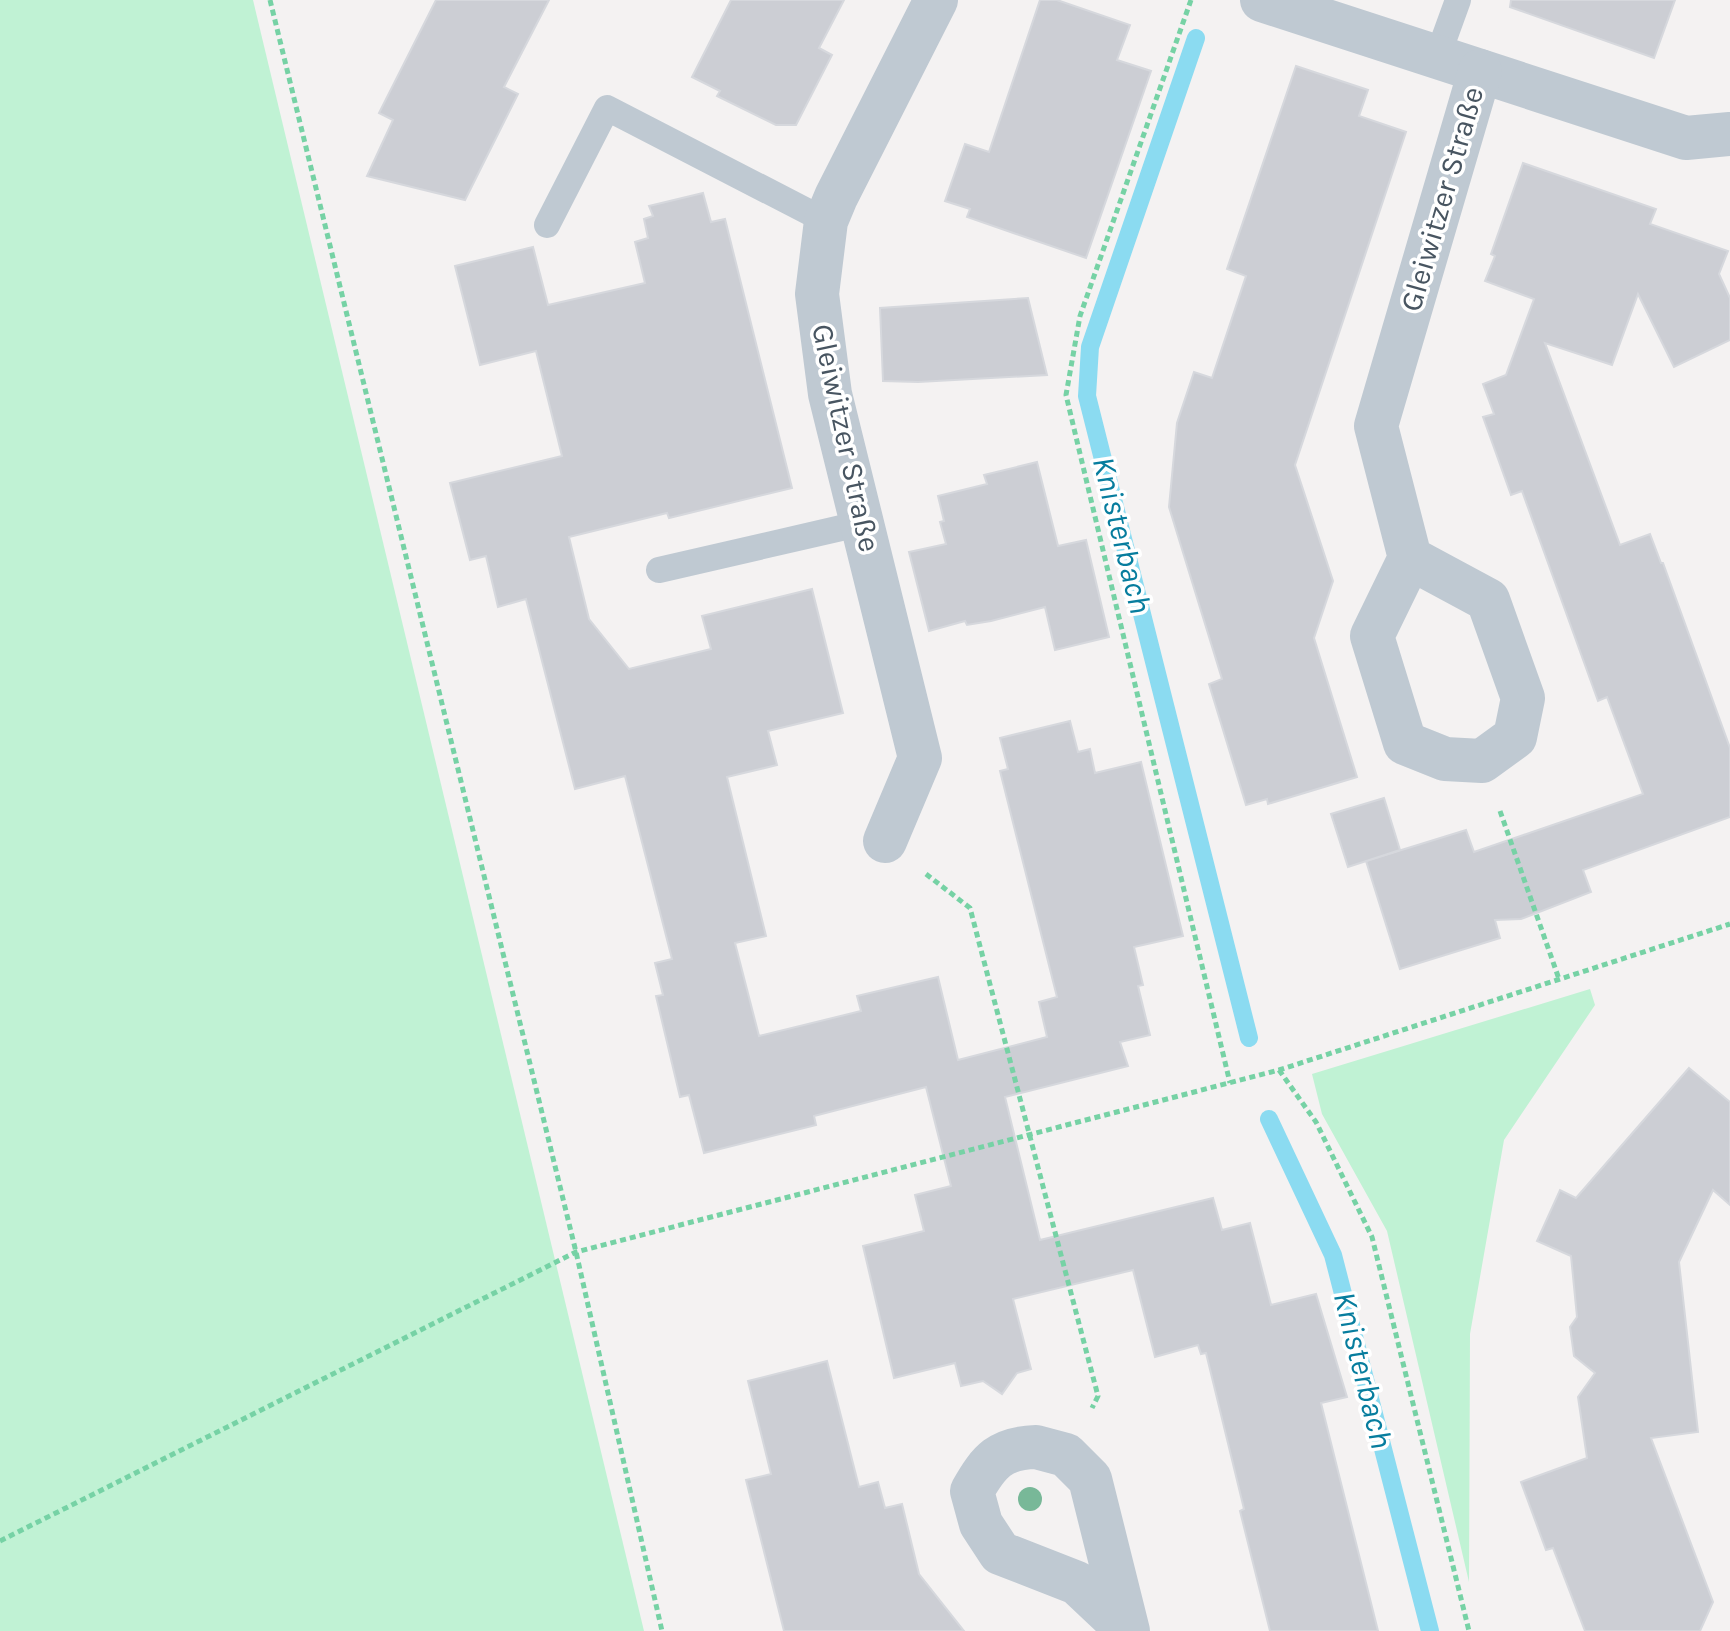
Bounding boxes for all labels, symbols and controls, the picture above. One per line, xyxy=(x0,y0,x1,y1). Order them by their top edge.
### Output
street label: Gleiwitzer Straße xyxy=(1393,82,1491,316)
street label: Gleiwitzer Straße xyxy=(804,321,888,555)
water label: Knisterbach xyxy=(1085,453,1159,617)
water label: Knisterbach xyxy=(1326,1288,1400,1452)

